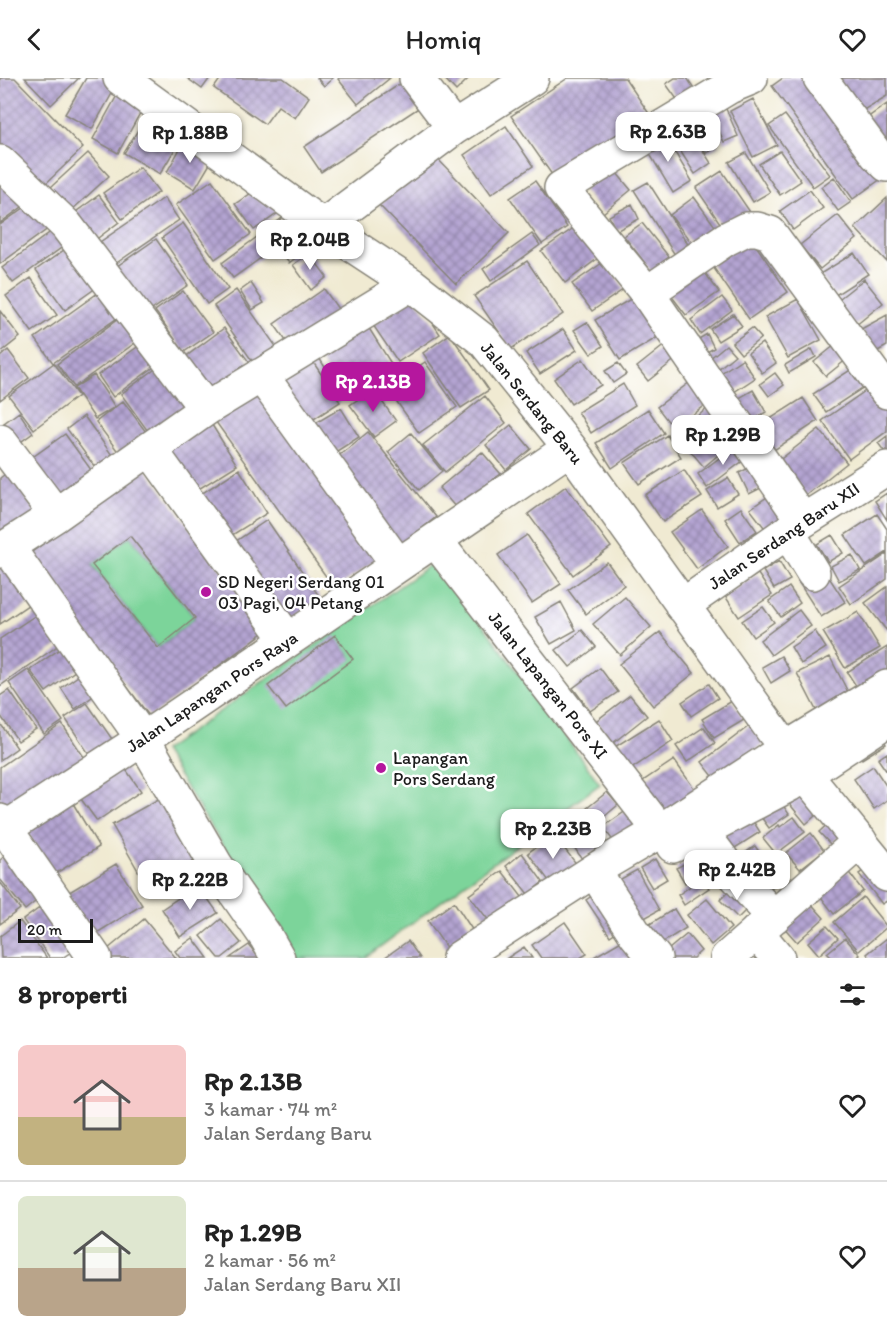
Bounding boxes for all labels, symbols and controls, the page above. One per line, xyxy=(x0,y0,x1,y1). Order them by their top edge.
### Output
icon: back xyxy=(18,23,51,56)
text: Homiq xyxy=(406,23,481,56)
icon: heart xyxy=(836,23,869,56)
pin: Rp 2.63B xyxy=(606,112,730,163)
pin: Rp 1.88B xyxy=(128,113,252,164)
text: Rp 2.63B xyxy=(630,119,707,143)
text: Rp 1.88B xyxy=(152,120,228,144)
pin: Rp 2.04B xyxy=(248,220,372,271)
text: Rp 2.04B xyxy=(270,227,350,251)
street label: Jalan Serdang Baru xyxy=(476,337,588,469)
pin: Rp 2.13B xyxy=(311,362,435,413)
text: Rp 2.13B xyxy=(335,369,411,393)
pin: Rp 1.29B xyxy=(661,415,785,466)
text: Rp 1.29B xyxy=(685,422,761,446)
street label: Jalan Serdang Baru XII xyxy=(704,477,864,595)
place label: SD Negeri Serdang 01 03 Pagi, 04 Petang xyxy=(218,571,384,614)
marker: SD Negeri Serdang 01 03 Pagi, 04 Petang xyxy=(199,585,213,599)
street label: Jalan Lapangan Pors XI xyxy=(483,607,613,763)
street label: Jalan Lapangan Pors Raya xyxy=(122,626,302,758)
place label: Lapangan Pors Serdang xyxy=(393,747,496,790)
marker: Lapangan Pors Serdang xyxy=(374,761,388,775)
pin: Rp 2.23B xyxy=(491,809,615,860)
text: Rp 2.23B xyxy=(515,816,591,840)
pin: Rp 2.42B xyxy=(675,850,799,901)
text: Rp 2.42B xyxy=(698,857,776,881)
pin: Rp 2.22B xyxy=(128,860,252,911)
text: Rp 2.22B xyxy=(152,867,228,891)
scale bar xyxy=(18,916,93,944)
text: 20 m xyxy=(27,920,62,939)
text: 8 properti xyxy=(18,978,128,1010)
icon: filters xyxy=(836,978,869,1011)
text: Rp 2.13B xyxy=(204,1065,302,1097)
icon: home xyxy=(66,1069,138,1141)
icon: heart xyxy=(836,1089,869,1122)
text: 3 kamar · 74 m² xyxy=(204,1097,337,1121)
text: Jalan Serdang Baru xyxy=(204,1121,372,1145)
text: Rp 1.29B xyxy=(204,1216,302,1248)
icon: home xyxy=(66,1220,138,1292)
icon: heart xyxy=(836,1240,869,1273)
text: 2 kamar · 56 m² xyxy=(204,1248,336,1272)
text: Jalan Serdang Baru XII xyxy=(204,1272,401,1296)

